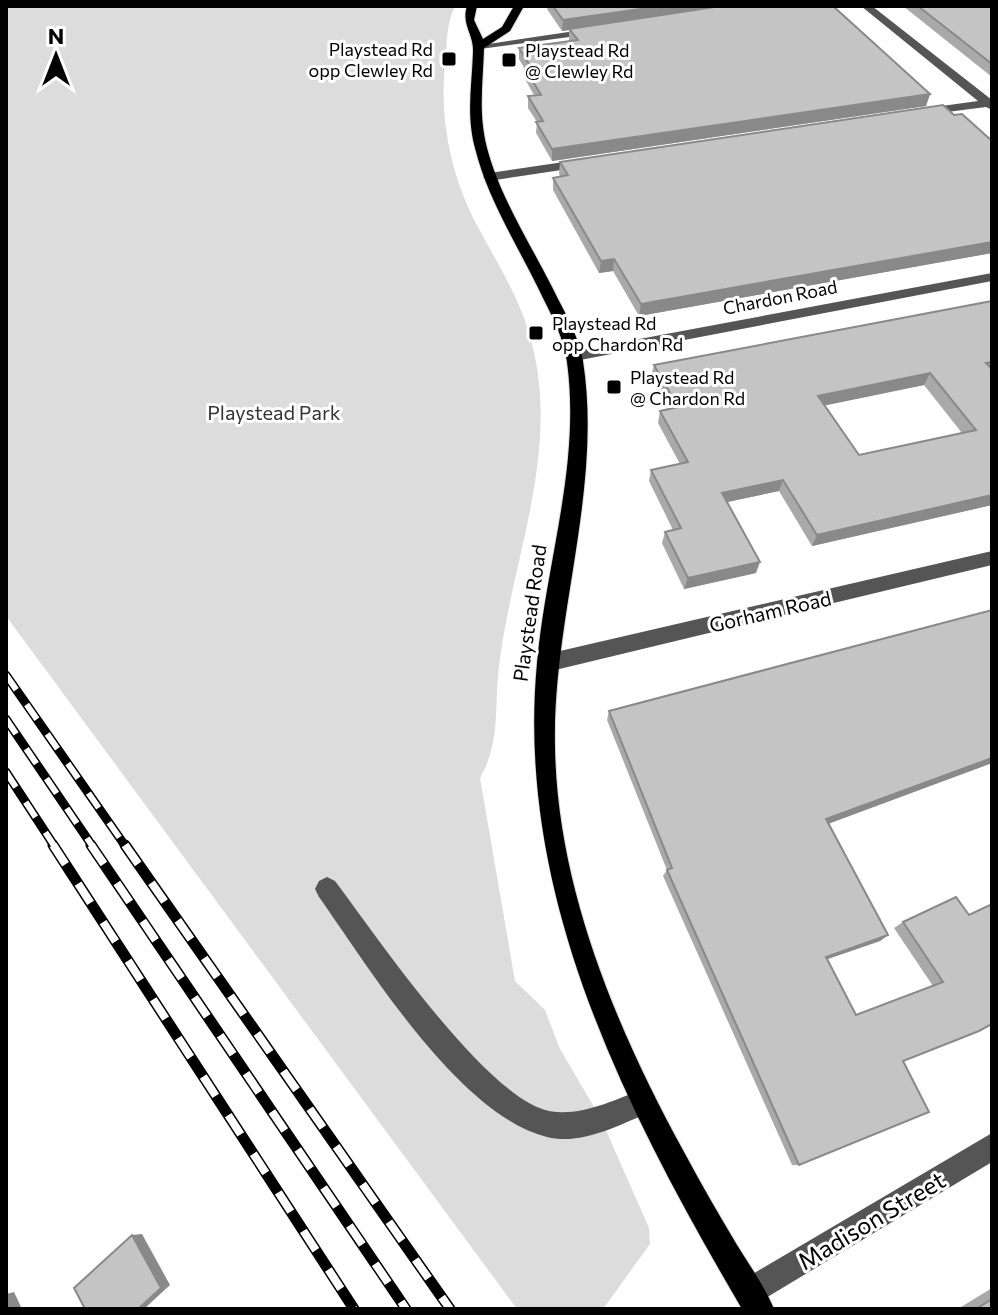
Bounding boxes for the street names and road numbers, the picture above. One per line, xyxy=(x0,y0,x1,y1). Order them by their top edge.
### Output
street label: Chardon Road xyxy=(721,275,839,319)
street label: Playstead Road xyxy=(507,543,551,683)
street label: Gorham Road xyxy=(707,585,833,637)
street label: Madison Street xyxy=(792,1165,950,1275)

